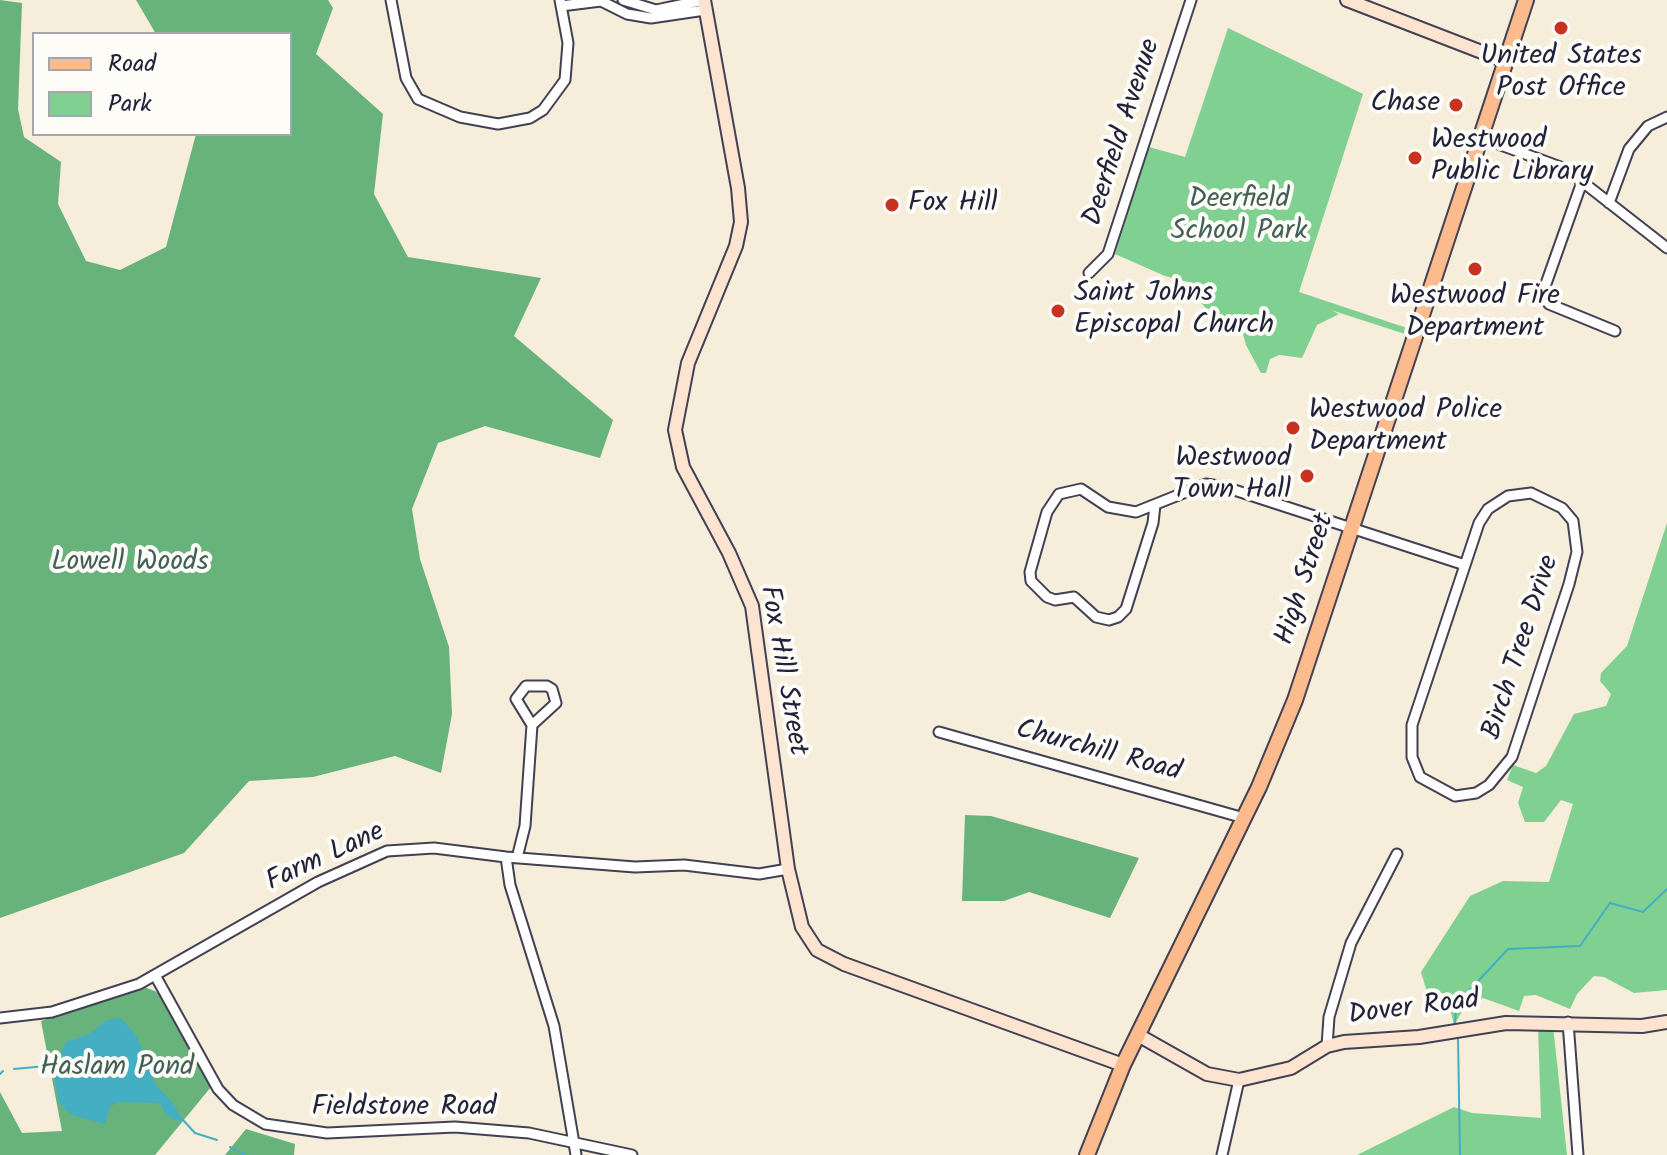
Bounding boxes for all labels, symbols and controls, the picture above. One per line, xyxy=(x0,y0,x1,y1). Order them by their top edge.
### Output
marker: United States Post Office xyxy=(1552,19,1570,37)
legend xyxy=(32,32,292,136)
street label: Deerfield Avenue xyxy=(1078,35,1170,231)
place label: United States Post Office xyxy=(1480,41,1642,107)
text: Road xyxy=(108,45,156,84)
text: Park xyxy=(108,85,152,124)
place label: Chase xyxy=(1371,88,1440,122)
marker: Chase xyxy=(1447,96,1465,114)
place label: Westwood Public Library xyxy=(1431,125,1593,191)
marker: Westwood Public Library xyxy=(1406,149,1424,167)
park label: Deerfield School Park xyxy=(1171,184,1307,250)
place label: Fox Hill xyxy=(908,188,998,222)
marker: Fox Hill xyxy=(883,196,901,214)
marker: Westwood Fire Department xyxy=(1466,260,1484,278)
place label: Saint Johns Episcopal Church xyxy=(1074,278,1274,344)
place label: Westwood Fire Department xyxy=(1390,281,1560,347)
marker: Saint Johns Episcopal Church xyxy=(1049,302,1067,320)
place label: Westwood Police Department xyxy=(1309,395,1502,461)
marker: Westwood Police Department xyxy=(1284,419,1302,437)
place label: Westwood Town Hall xyxy=(1173,443,1291,509)
marker: Westwood Town Hall xyxy=(1298,467,1316,485)
street label: High Street xyxy=(1270,510,1344,650)
park label: Lowell Woods xyxy=(51,547,209,581)
street label: Birch Tree Drive xyxy=(1477,552,1569,744)
street label: Fox Hill Street xyxy=(750,583,812,759)
street label: Churchill Road xyxy=(1012,715,1184,791)
street label: Farm Lane xyxy=(262,817,390,901)
street label: Dover Road xyxy=(1347,985,1481,1035)
park label: Haslam Pond xyxy=(40,1052,194,1086)
street label: Fieldstone Road xyxy=(311,1092,497,1126)

